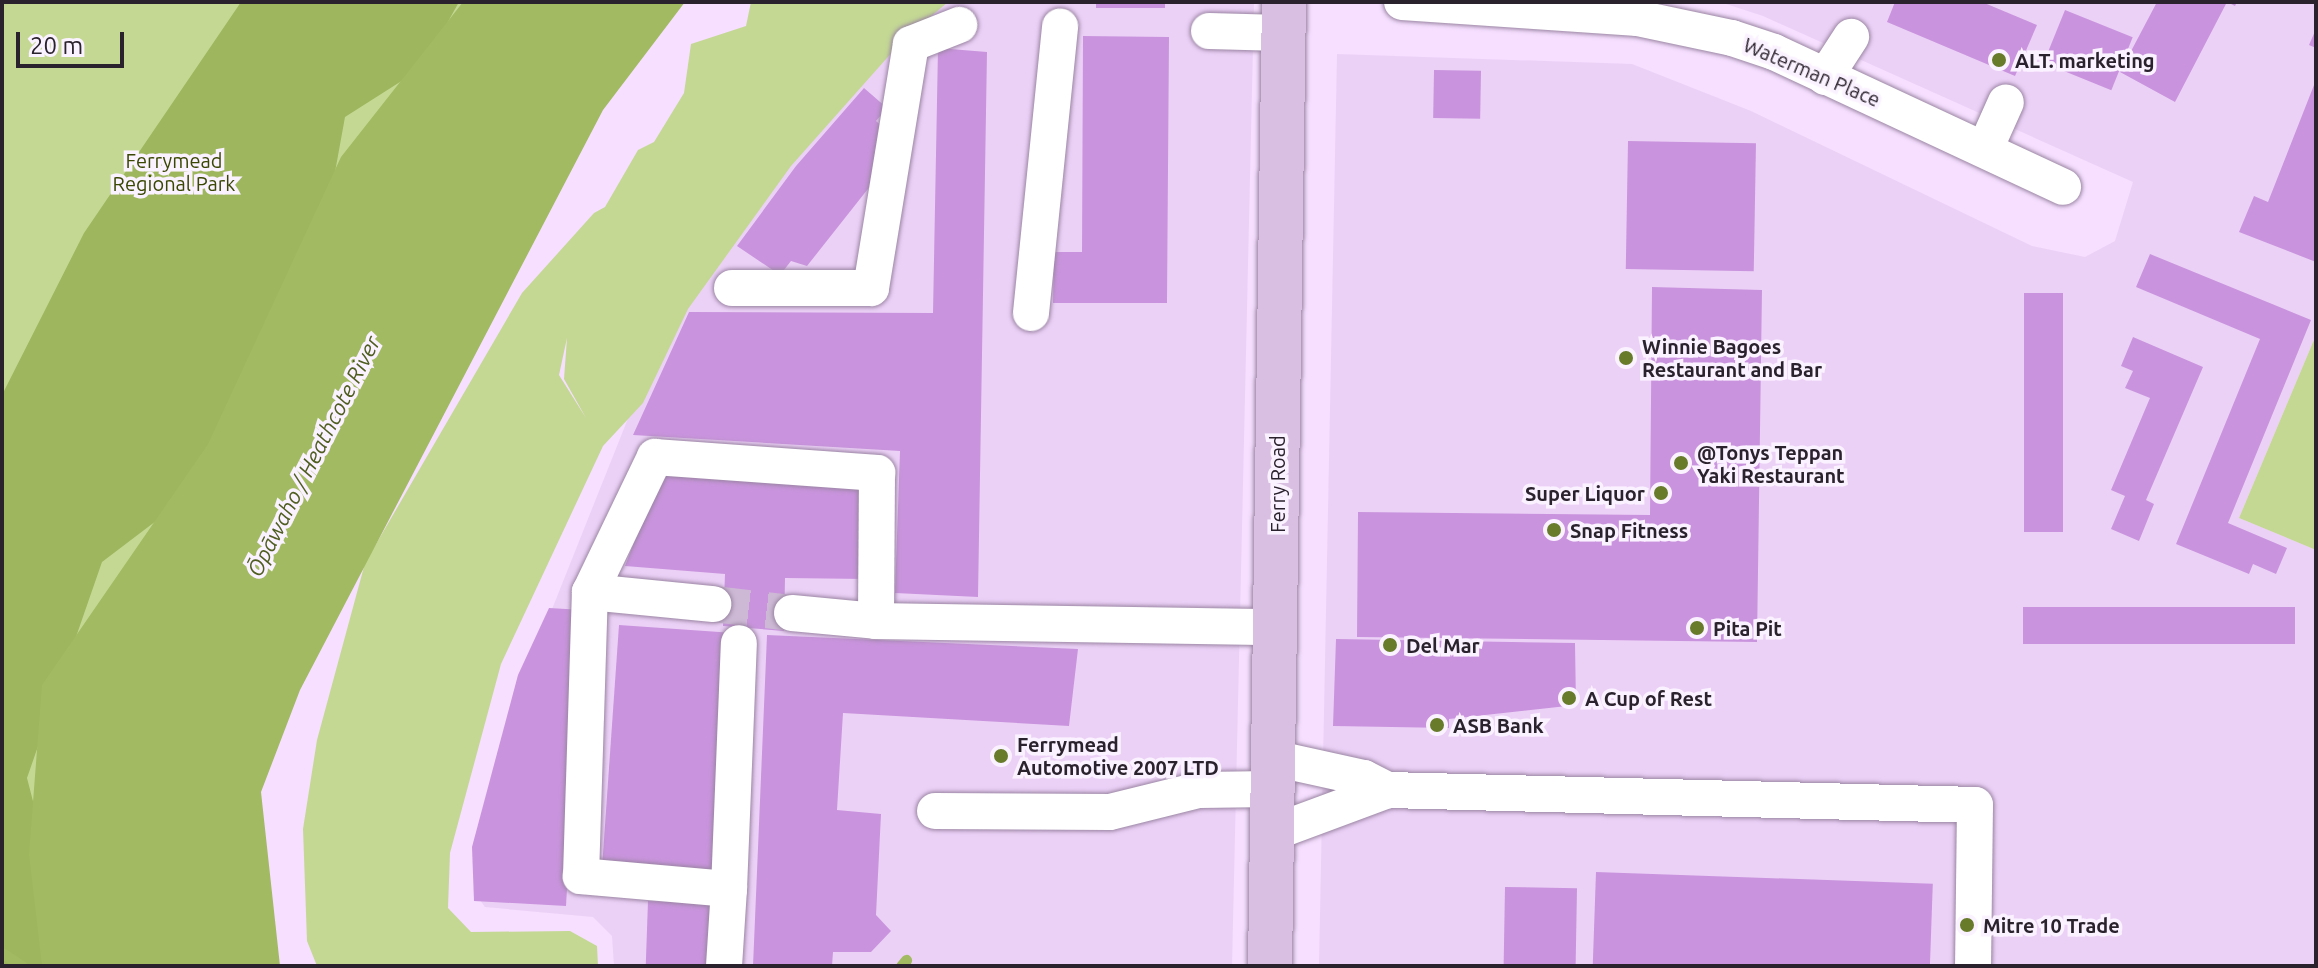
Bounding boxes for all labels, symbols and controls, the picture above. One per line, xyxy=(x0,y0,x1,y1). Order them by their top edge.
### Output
scale bar xyxy=(20,16,128,66)
text: 20 m xyxy=(30,32,83,59)
street label: Waterman Place xyxy=(1740,32,1884,112)
place label: ALT. marketing xyxy=(2015,48,2155,72)
marker: ALT. marketing xyxy=(1990,51,2008,69)
park label: Ferrymead Regional Park xyxy=(113,149,235,196)
water label: Ōpāwaho / Heathcote River xyxy=(241,331,385,581)
place label: Winnie Bagoes Restaurant and Bar xyxy=(1642,334,1822,381)
marker: Winnie Bagoes Restaurant and Bar xyxy=(1617,349,1635,367)
street label: Ferry Road xyxy=(1265,435,1289,533)
place label: @Tonys Teppan Yaki Restaurant xyxy=(1697,440,1845,487)
marker: @Tonys Teppan Yaki Restaurant xyxy=(1672,454,1690,472)
place label: Super Liquor xyxy=(1525,481,1645,505)
marker: Super Liquor xyxy=(1652,484,1670,502)
place label: Snap Fitness xyxy=(1570,518,1688,542)
marker: Snap Fitness xyxy=(1545,521,1563,539)
place label: Pita Pit xyxy=(1713,616,1782,640)
marker: Pita Pit xyxy=(1688,619,1706,637)
place label: Del Mar xyxy=(1406,633,1480,657)
marker: Del Mar xyxy=(1381,636,1399,654)
place label: A Cup of Rest xyxy=(1585,686,1712,710)
marker: A Cup of Rest xyxy=(1560,689,1578,707)
place label: ASB Bank xyxy=(1453,713,1544,737)
marker: ASB Bank xyxy=(1428,716,1446,734)
place label: Ferrymead Automotive 2007 LTD xyxy=(1017,732,1219,779)
marker: Ferrymead Automotive 2007 LTD xyxy=(992,747,1010,765)
place label: Mitre 10 Trade xyxy=(1983,913,2120,937)
marker: Mitre 10 Trade xyxy=(1958,916,1976,934)

